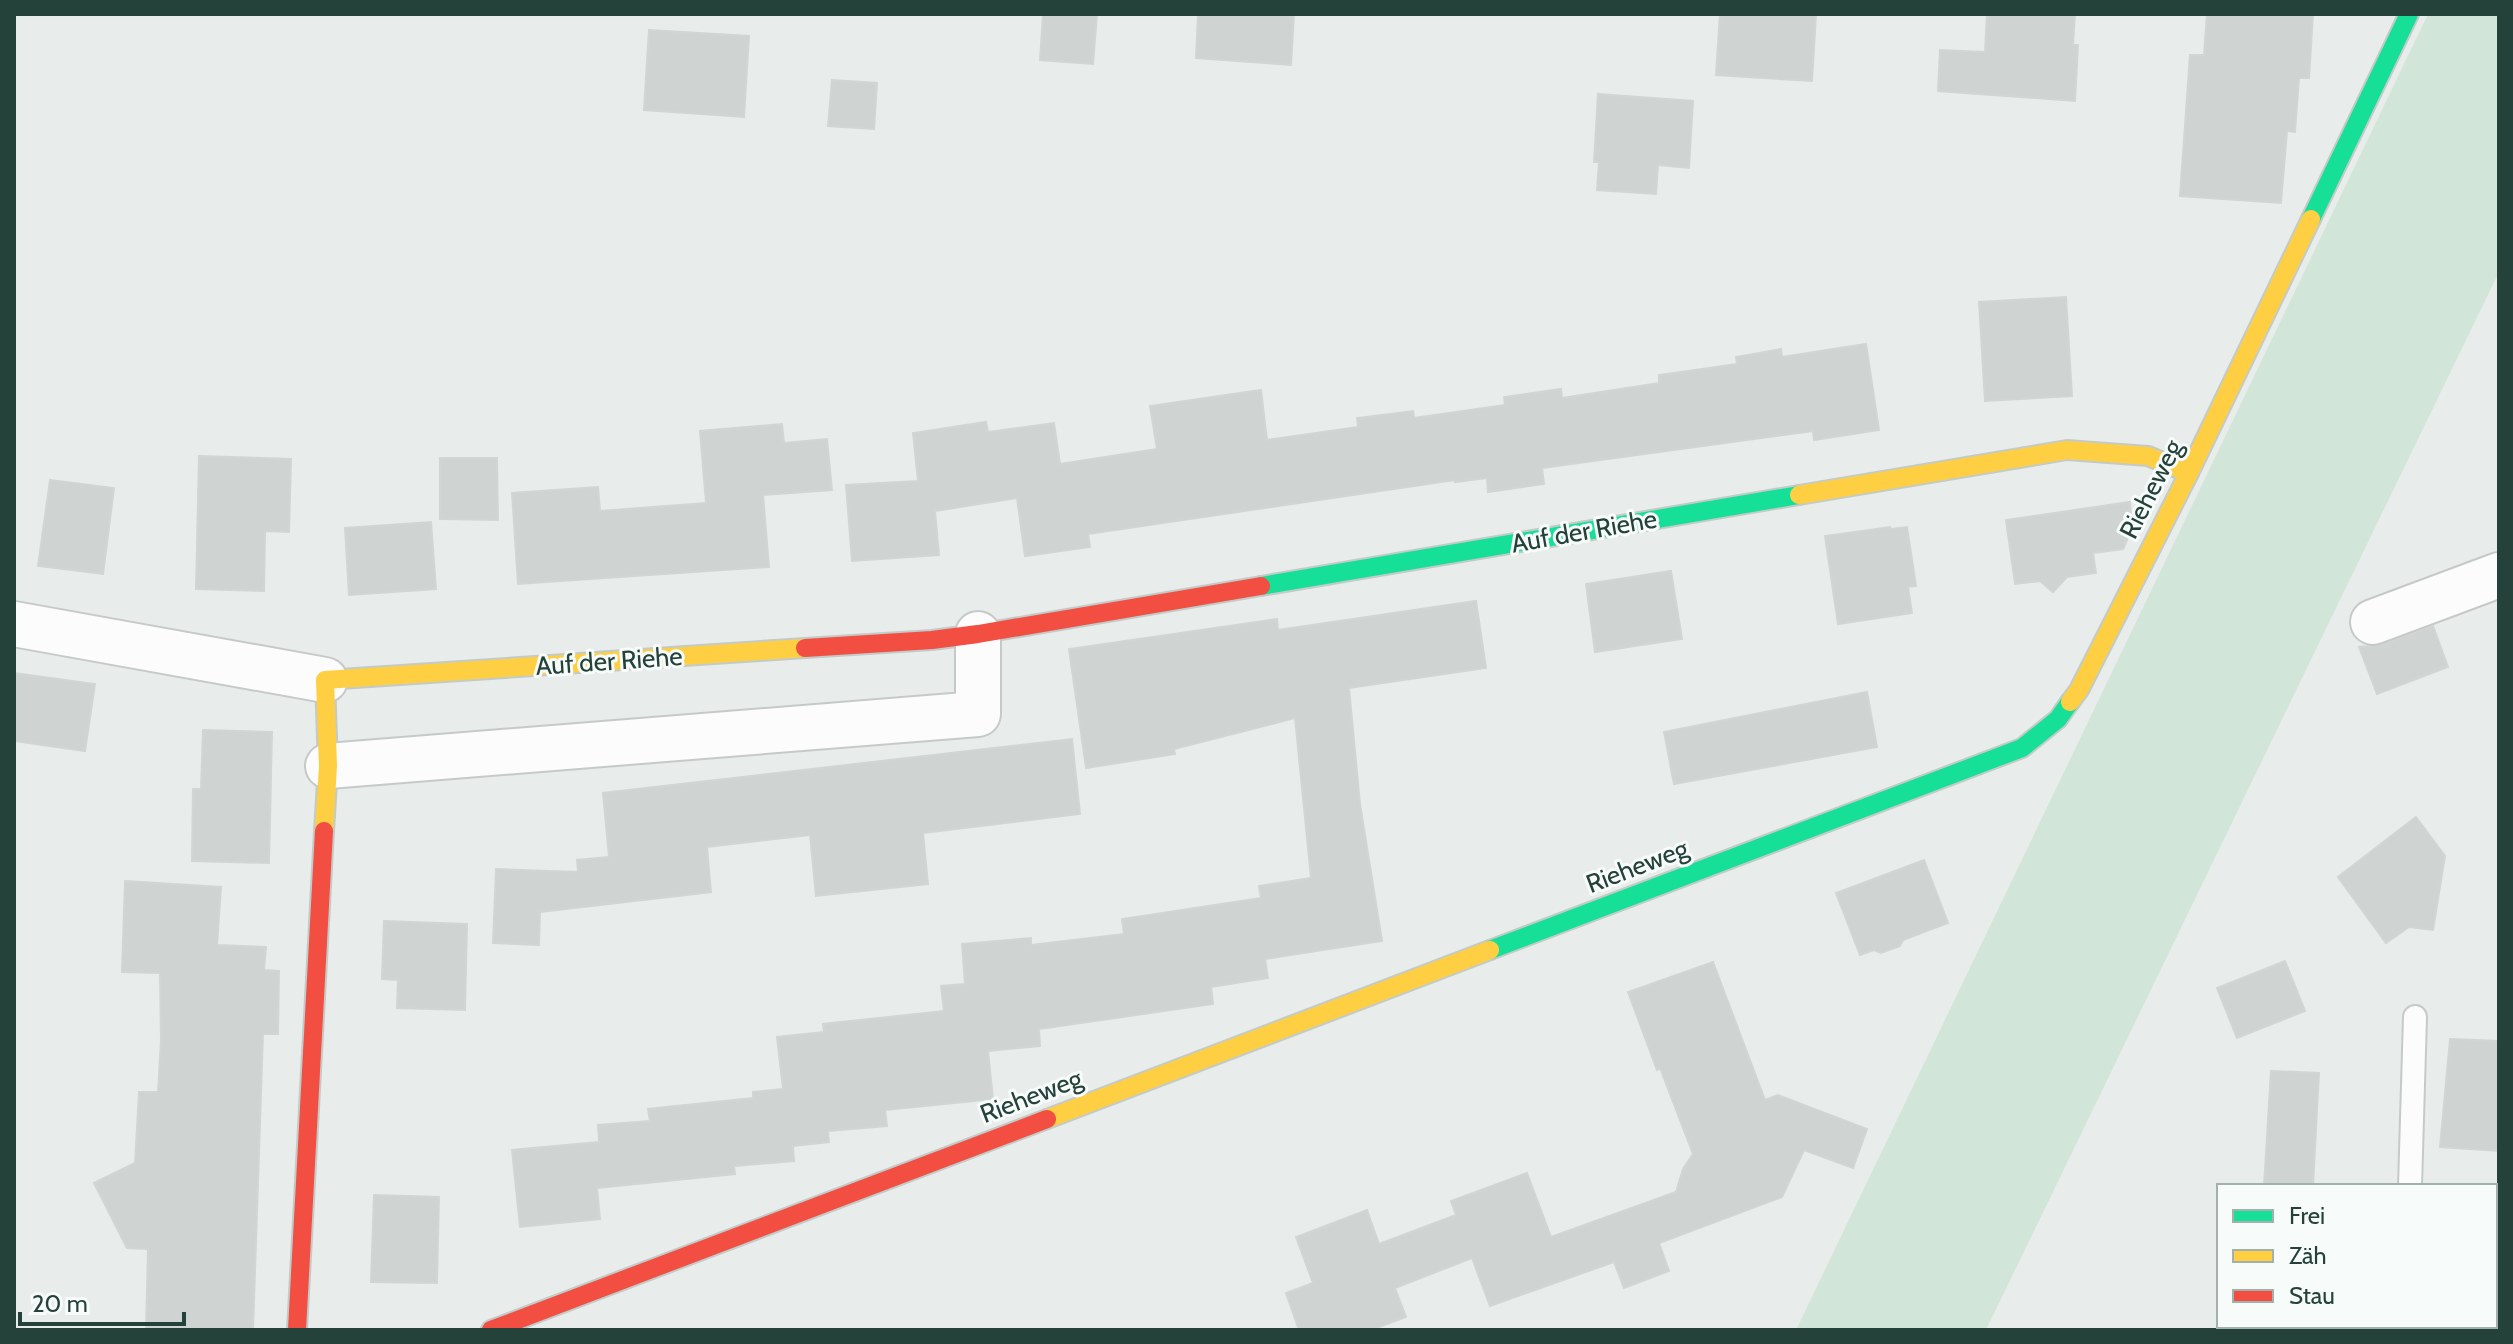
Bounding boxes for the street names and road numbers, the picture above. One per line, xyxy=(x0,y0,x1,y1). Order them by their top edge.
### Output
street label: Rieheweg xyxy=(2113,433,2190,544)
street label: Auf der Riehe xyxy=(1509,502,1659,560)
street label: Auf der Riehe xyxy=(534,640,684,682)
street label: Rieheweg xyxy=(1581,832,1694,900)
street label: Rieheweg xyxy=(975,1062,1088,1130)

